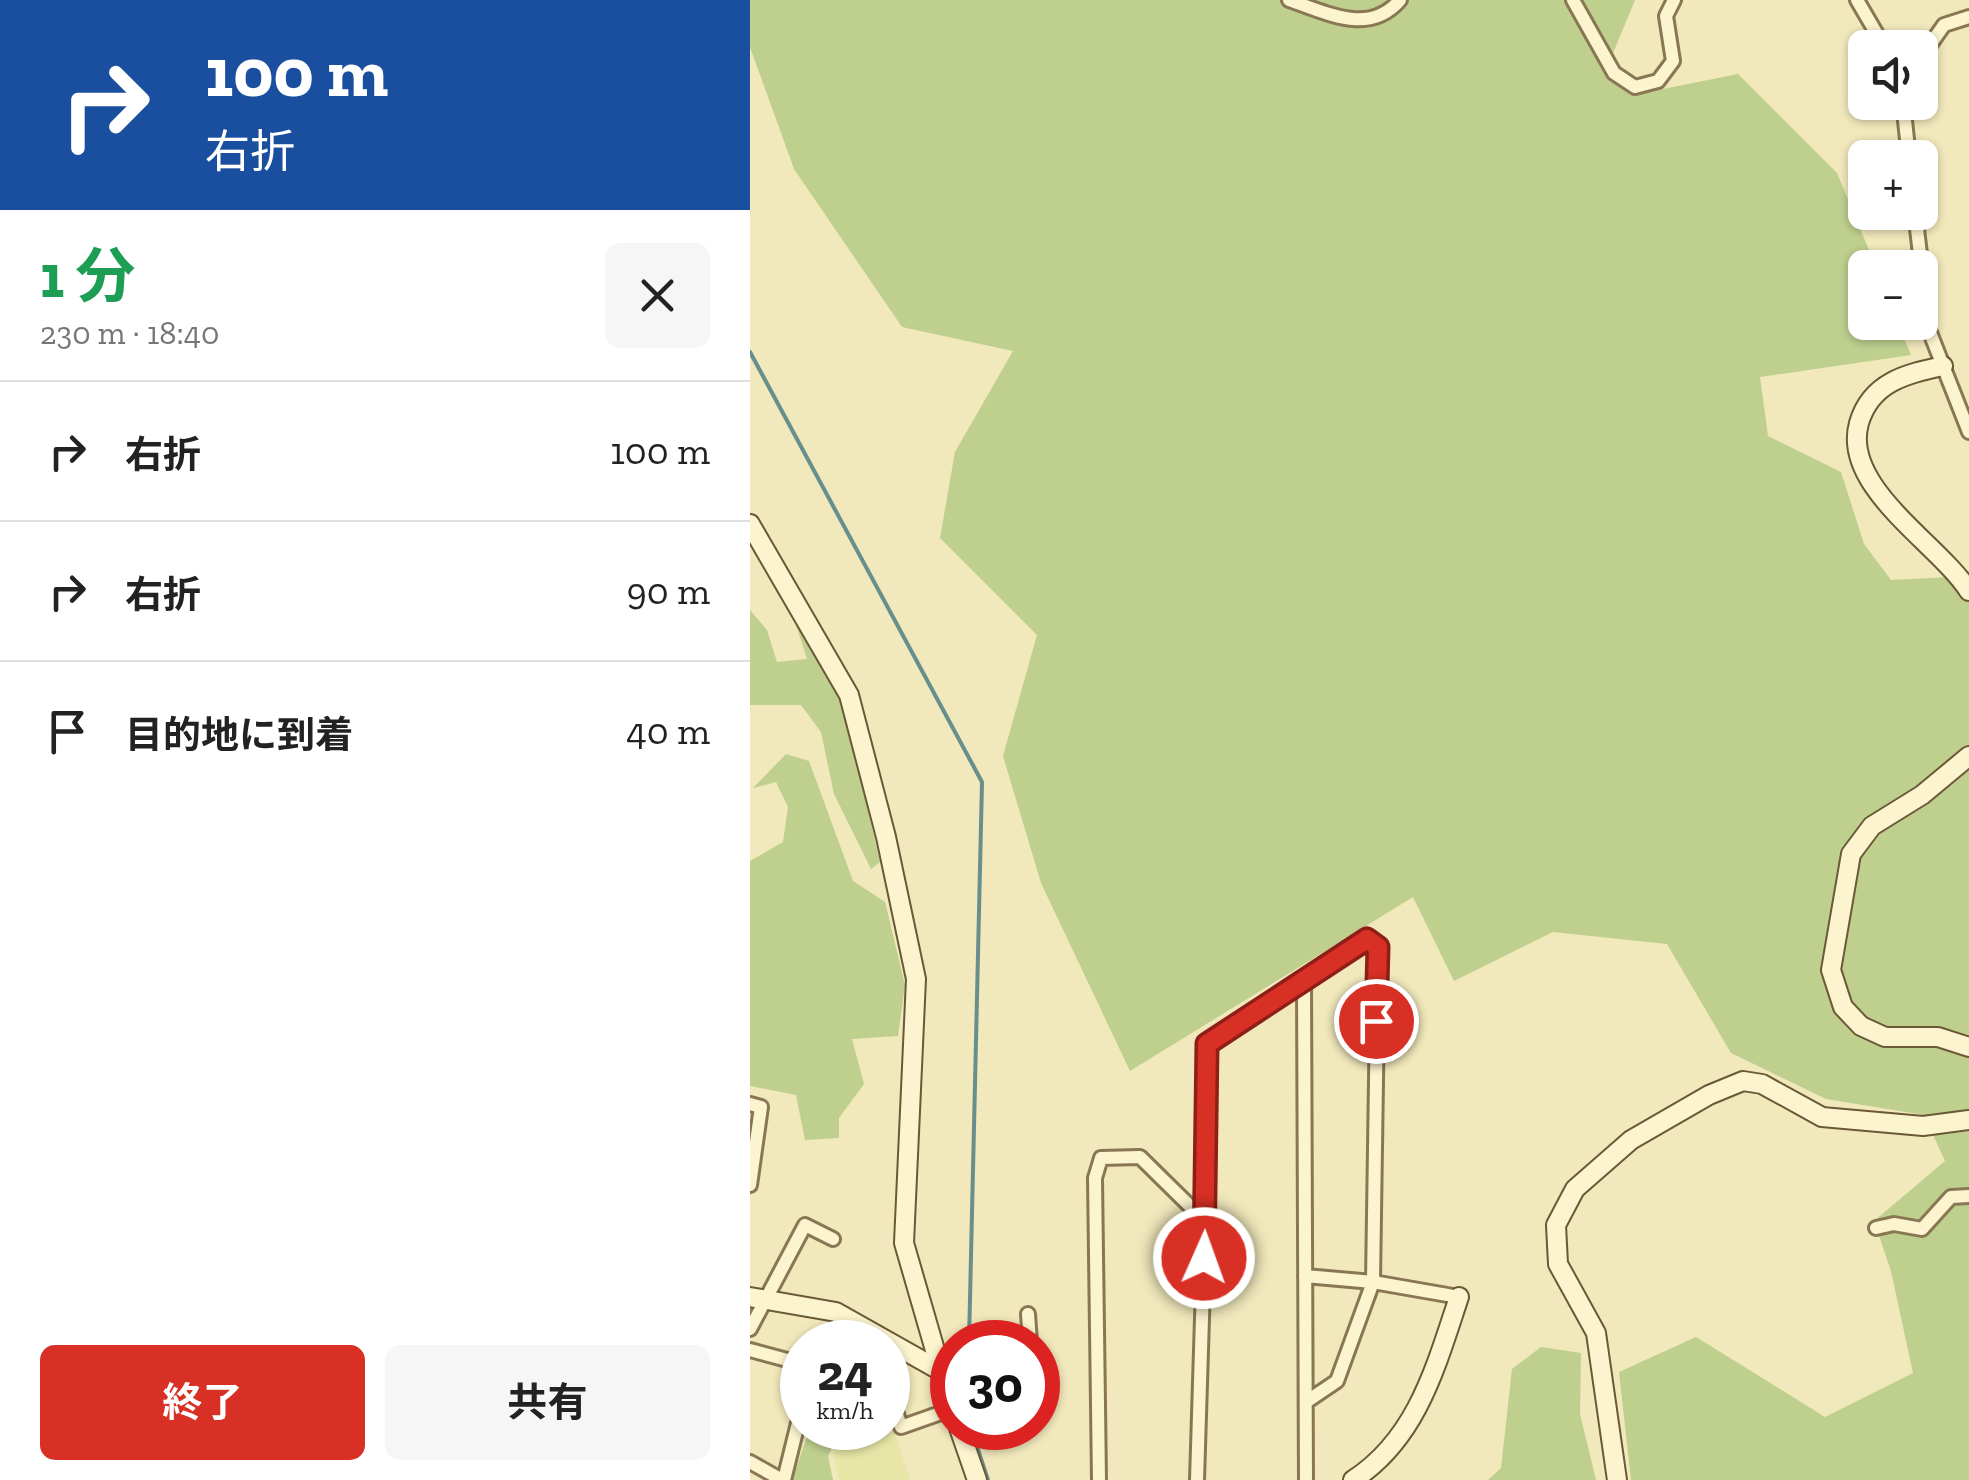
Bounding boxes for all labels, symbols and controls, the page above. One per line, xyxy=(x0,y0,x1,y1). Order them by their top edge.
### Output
text: 100 m xyxy=(205,30,388,114)
map controls xyxy=(1848,30,1938,340)
button: sound xyxy=(1848,30,1938,120)
icon: right xyxy=(40,40,170,170)
text: 右折 xyxy=(205,125,295,179)
button: + xyxy=(1848,140,1938,230)
text: 1 分 xyxy=(40,240,135,312)
button: close xyxy=(605,243,710,348)
button: − xyxy=(1848,250,1938,340)
text: 230 m · 18:40 xyxy=(40,314,219,352)
icon: right xyxy=(40,424,95,479)
text: 100 m xyxy=(610,428,710,474)
text: 右折 xyxy=(125,432,201,478)
icon: right xyxy=(40,564,95,619)
text: 90 m xyxy=(627,568,710,614)
text: 右折 xyxy=(125,572,201,618)
icon: arrive xyxy=(40,704,95,759)
text: 40 m xyxy=(626,708,710,754)
text: 目的地に到着 xyxy=(125,712,353,758)
pin xyxy=(1334,979,1419,1064)
icon: arrive xyxy=(1349,994,1404,1049)
position arrow xyxy=(1152,1206,1256,1310)
speed limit sign: 30 xyxy=(930,1320,1060,1450)
text: 24 xyxy=(817,1343,873,1403)
button: 終了 xyxy=(40,1345,365,1460)
button: 共有 xyxy=(385,1345,710,1460)
text: km/h xyxy=(816,1395,874,1425)

